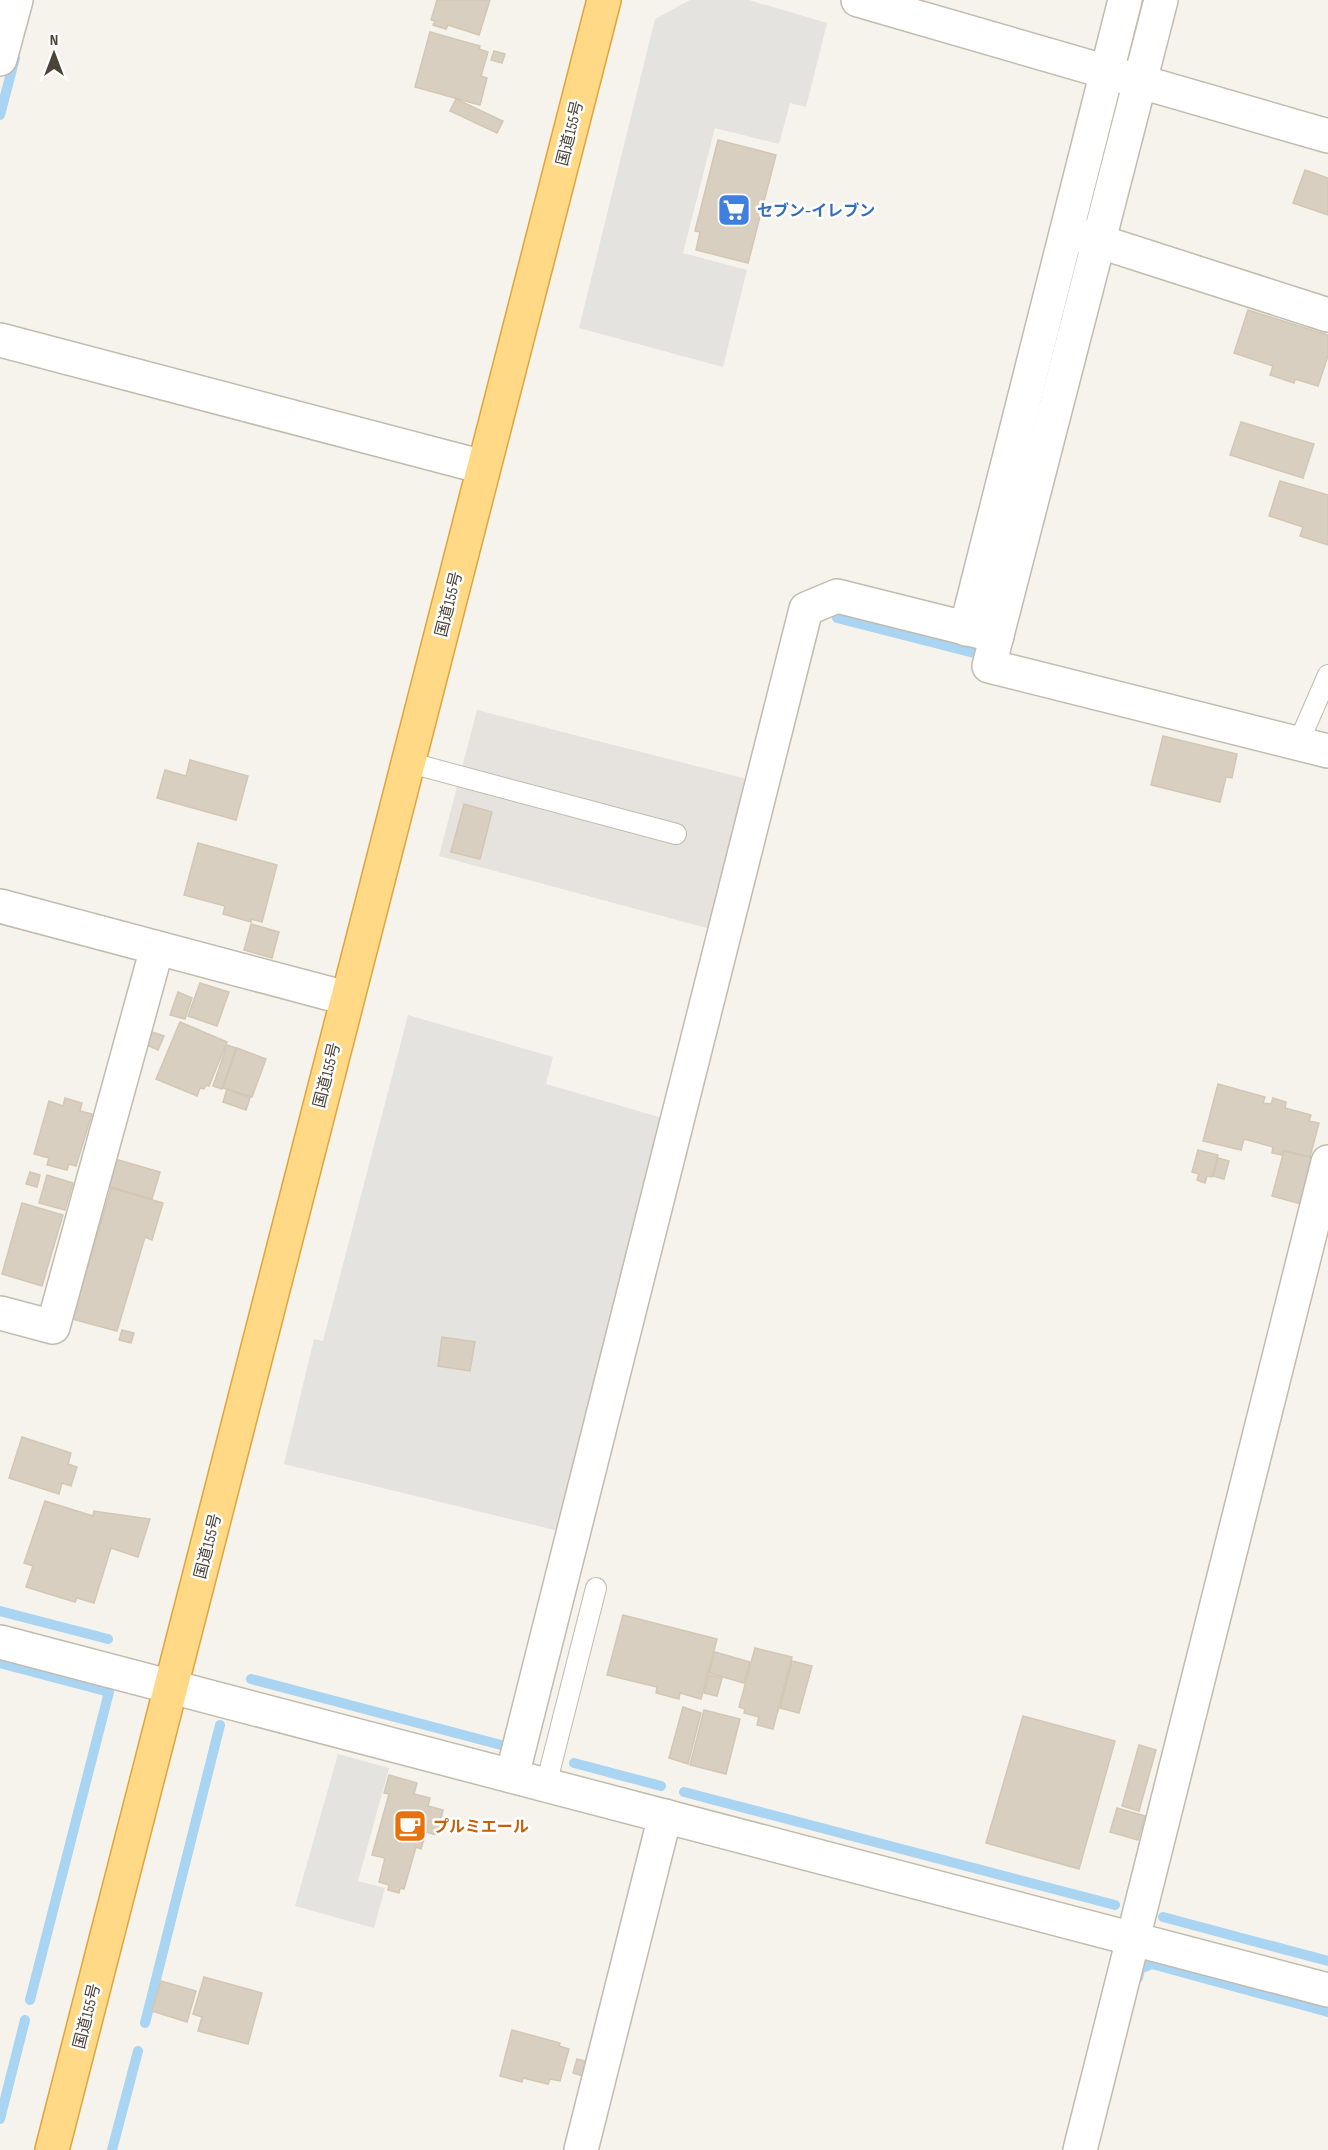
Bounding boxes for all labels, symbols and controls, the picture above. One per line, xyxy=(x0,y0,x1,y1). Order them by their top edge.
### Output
north arrow xyxy=(24,24,84,84)
text: N xyxy=(50,31,58,50)
street label: 国道155号 xyxy=(553,99,588,168)
supermarket icon: セブン-イレブン xyxy=(716,192,752,228)
place label: セブン-イレブン xyxy=(757,202,875,221)
street label: 国道155号 xyxy=(432,570,467,639)
street label: 国道155号 xyxy=(310,1041,345,1110)
street label: 国道155号 xyxy=(191,1512,226,1581)
cafe icon: プルミエール xyxy=(392,1808,428,1844)
place label: プルミエール xyxy=(433,1818,529,1837)
street label: 国道155号 xyxy=(70,1982,105,2051)

